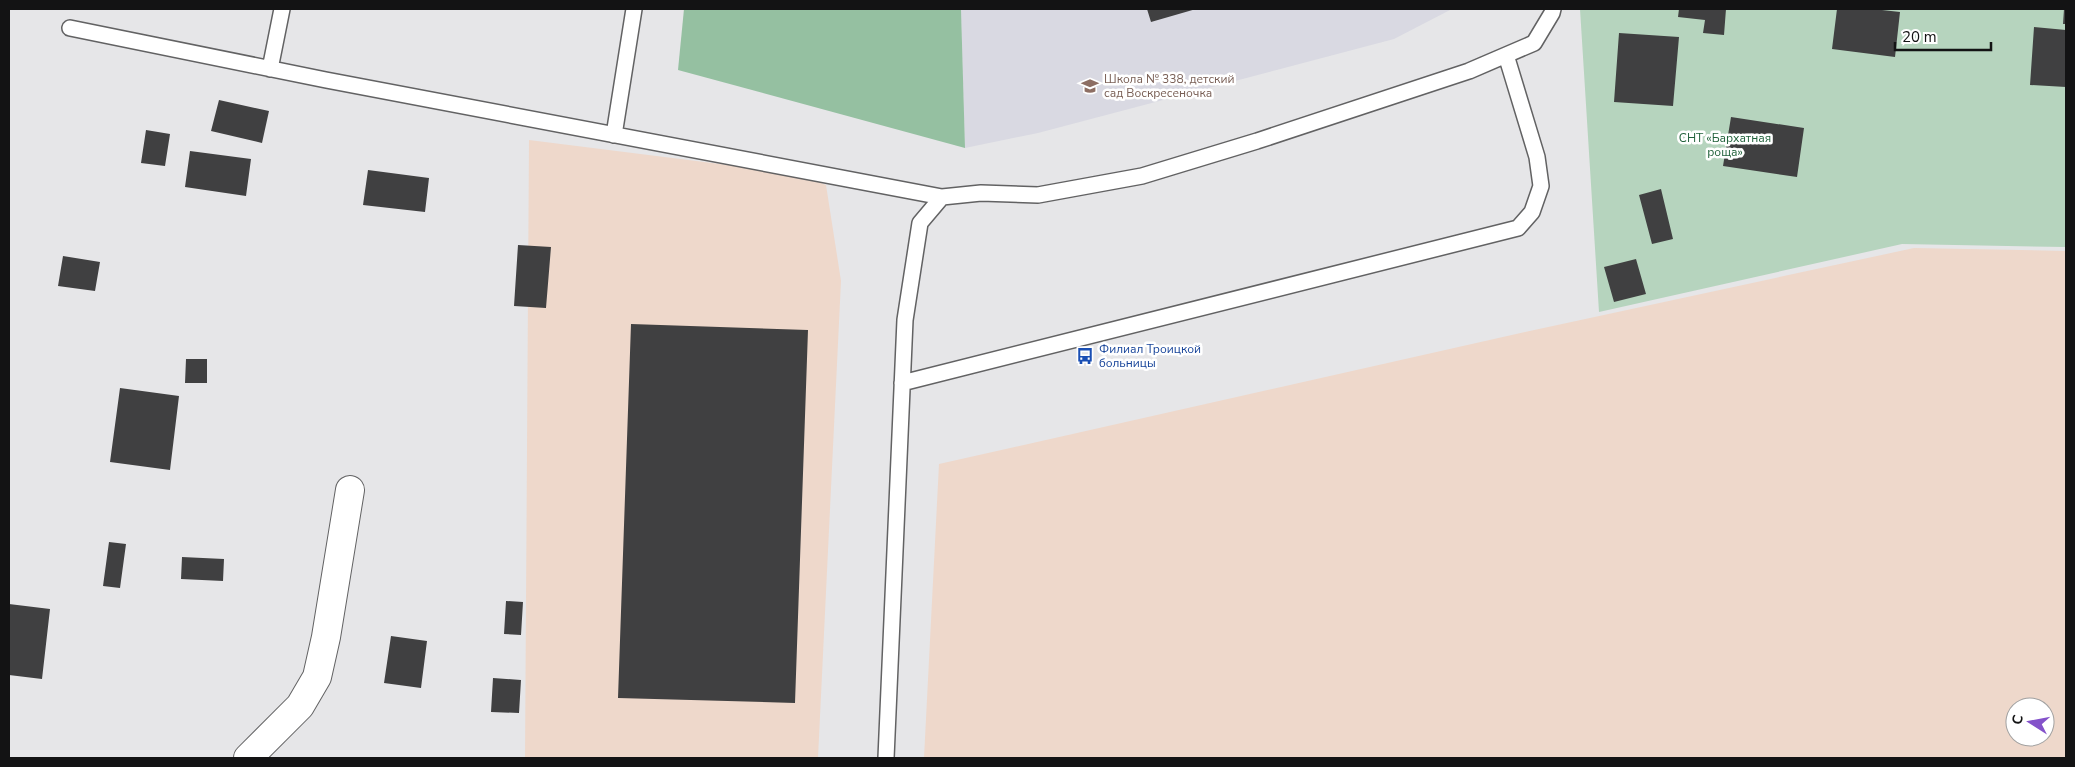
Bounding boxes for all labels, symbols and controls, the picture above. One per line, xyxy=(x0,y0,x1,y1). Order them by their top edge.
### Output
scale bar xyxy=(1895,20,1991,52)
text: 20 m xyxy=(1902,27,1937,47)
place label: Школа № 338, детский сад Воскресеночка xyxy=(1104,71,1234,101)
school or university icon: Школа № 338, детский сад Воскресеночка xyxy=(1080,76,1100,96)
park label: СНТ «Бархатная роща» xyxy=(1679,130,1771,160)
place label: Филиал Троицкой больницы xyxy=(1099,341,1201,371)
bus stop icon: Филиал Троицкой больницы xyxy=(1075,346,1095,366)
north arrow xyxy=(2005,697,2055,747)
text: С xyxy=(2007,713,2028,726)

